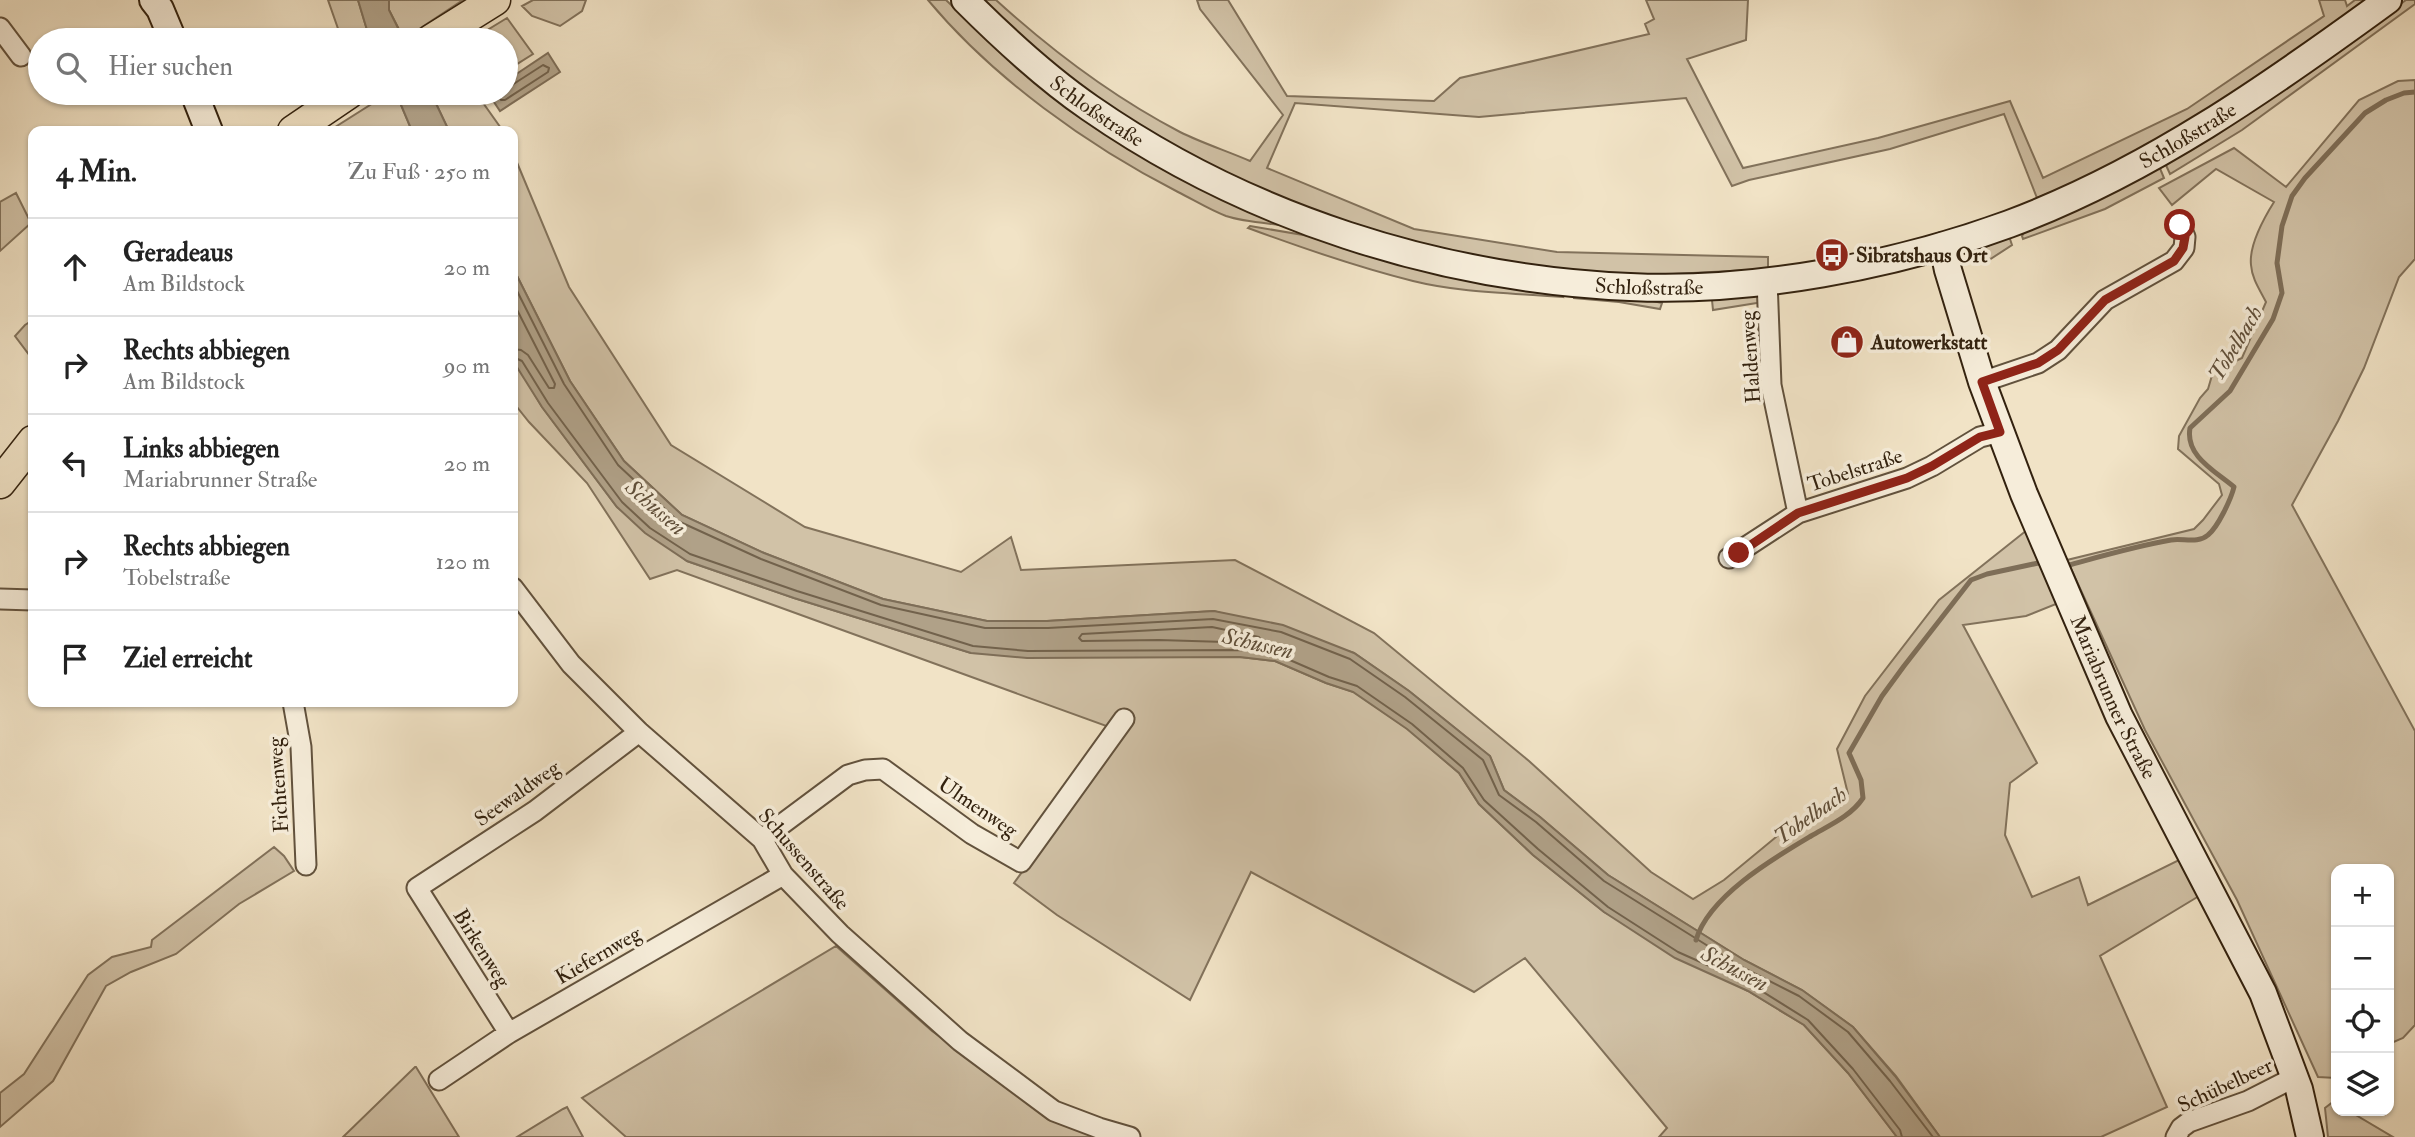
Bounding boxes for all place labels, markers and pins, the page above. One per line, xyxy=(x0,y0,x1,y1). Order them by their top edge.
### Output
bus stop icon: Sibratshaus Ort xyxy=(1813,236,1851,274)
place label: Sibratshaus Ort xyxy=(1856,242,1988,269)
shop icon: Autowerkstatt xyxy=(1828,323,1866,361)
place label: Autowerkstatt xyxy=(1870,329,1987,356)

